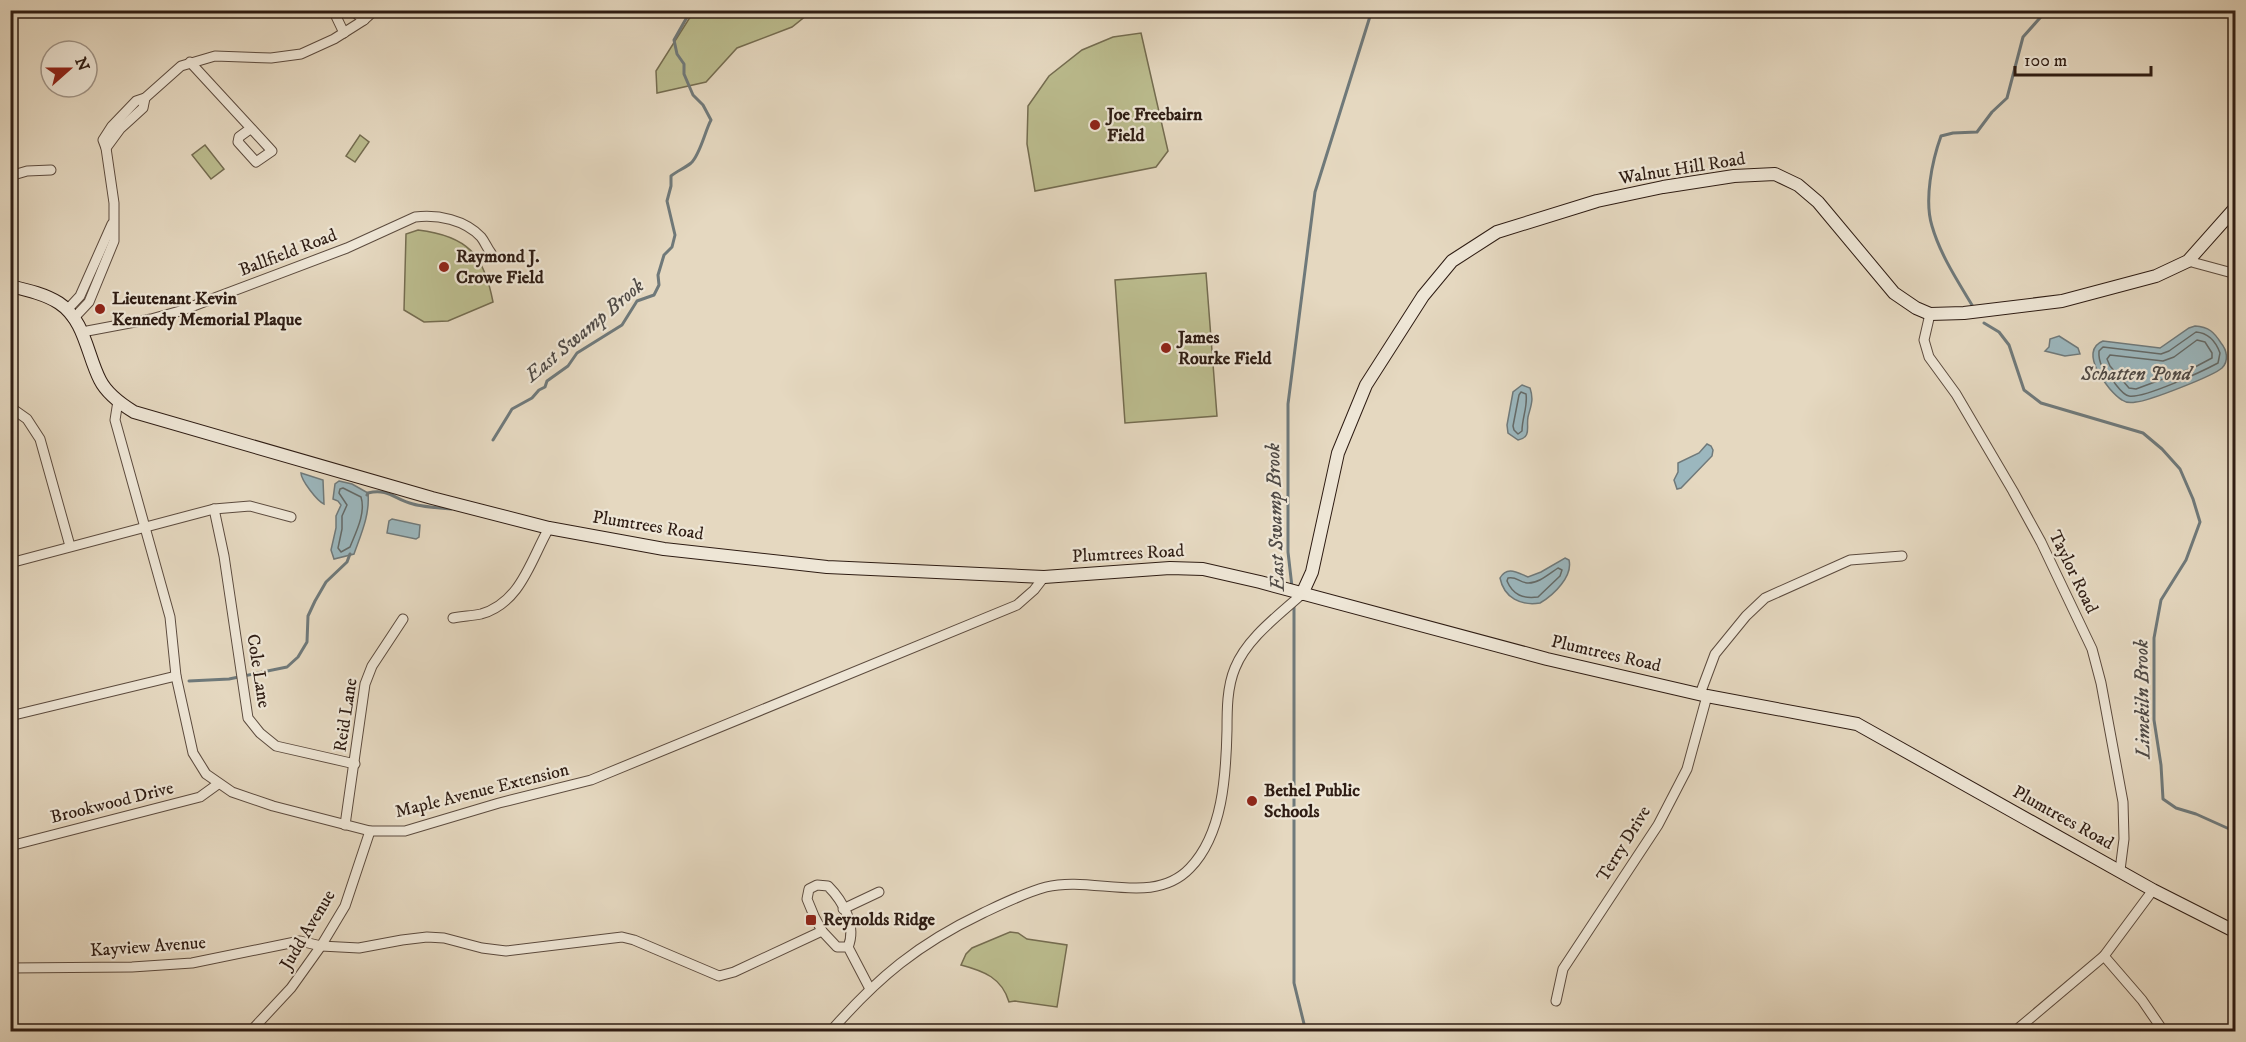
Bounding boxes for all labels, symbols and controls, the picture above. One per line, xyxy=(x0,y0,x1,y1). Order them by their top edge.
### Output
north arrow xyxy=(39,39,99,99)
scale bar xyxy=(2015,39,2152,77)
text: 100 m xyxy=(2024,50,2067,72)
text: N xyxy=(70,54,94,74)
place label: Joe Freebairn Field xyxy=(1105,104,1203,147)
marker: Joe Freebairn Field xyxy=(1088,118,1102,132)
street label: Walnut Hill Road xyxy=(1616,148,1747,190)
street label: Ballfield Road xyxy=(236,224,340,282)
place label: Raymond J. Crowe Field xyxy=(456,246,545,289)
marker: Raymond J. Crowe Field xyxy=(437,260,451,274)
water label: East Swamp Brook xyxy=(520,273,650,389)
place label: Lieutenant Kevin Kennedy Memorial Plaque xyxy=(112,288,302,331)
marker: Lieutenant Kevin Kennedy Memorial Plaque xyxy=(93,302,107,316)
place label: James Rourke Field xyxy=(1176,327,1273,370)
marker: James Rourke Field xyxy=(1159,341,1173,355)
water label: Schatten Pond xyxy=(2080,362,2195,387)
water label: East Swamp Brook xyxy=(1261,442,1291,592)
street label: Plumtrees Road xyxy=(591,506,705,546)
street label: Taylor Road xyxy=(2043,527,2103,617)
street label: Plumtrees Road xyxy=(1071,540,1185,568)
street label: Plumtrees Road xyxy=(1549,631,1663,677)
street label: Cole Lane xyxy=(241,632,275,710)
water label: Limekiln Brook xyxy=(2129,639,2157,760)
street label: Reid Lane xyxy=(329,677,363,753)
street label: Maple Avenue Extension xyxy=(393,759,572,823)
street label: Brookwood Drive xyxy=(48,777,176,829)
place label: Bethel Public Schools xyxy=(1264,780,1360,823)
street label: Plumtrees Road xyxy=(2009,781,2117,855)
marker: Bethel Public Schools xyxy=(1245,794,1259,808)
street label: Terry Drive xyxy=(1592,802,1656,886)
street label: Judd Avenue xyxy=(275,886,340,976)
place label: Reynolds Ridge xyxy=(823,909,936,931)
marker: Reynolds Ridge xyxy=(804,913,818,927)
street label: Kayview Avenue xyxy=(89,932,207,962)

